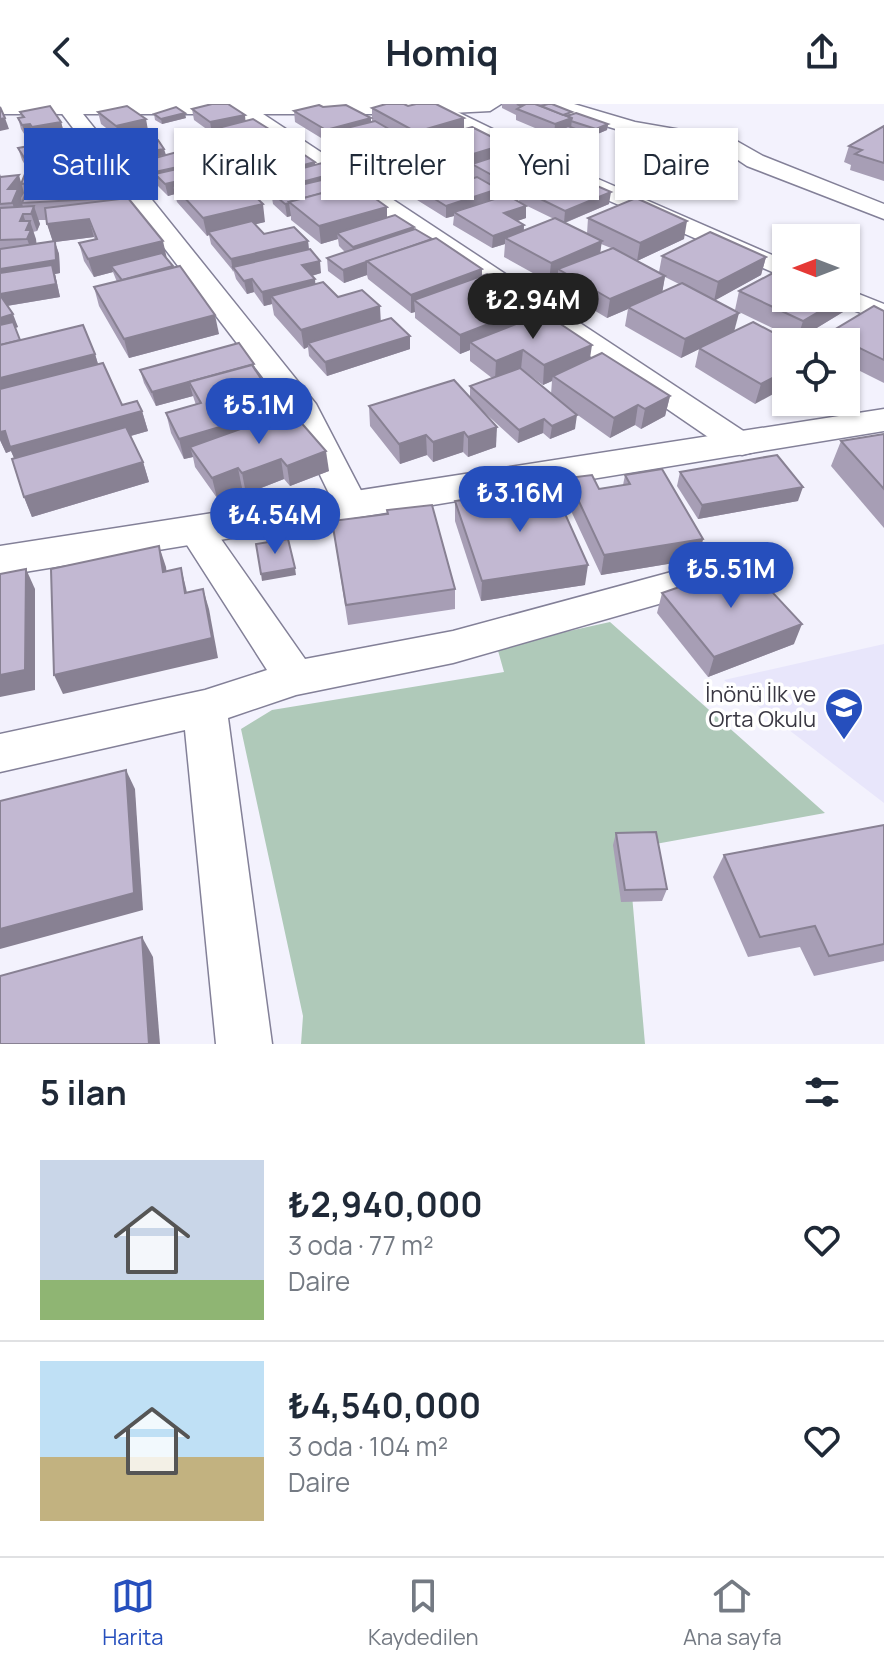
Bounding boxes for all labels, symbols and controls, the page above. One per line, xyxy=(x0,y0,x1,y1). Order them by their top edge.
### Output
text: Homiq xyxy=(386,28,498,77)
icon: back xyxy=(40,30,84,74)
icon: share xyxy=(800,30,844,74)
chip: Satılık xyxy=(24,128,158,200)
chip: Kiralık xyxy=(174,128,305,200)
chip: Filtreler xyxy=(321,128,474,200)
chip: Yeni xyxy=(490,128,599,200)
chip: Daire xyxy=(615,128,738,200)
north arrow xyxy=(772,224,860,312)
map controls xyxy=(772,224,860,416)
pin: ₺2.94M xyxy=(468,273,598,341)
text: ₺2.94M xyxy=(486,281,580,317)
button: locate xyxy=(772,328,860,416)
pin: ₺5.1M xyxy=(203,378,315,446)
text: ₺5.1M xyxy=(224,386,294,422)
pin: ₺3.16M xyxy=(455,466,585,534)
text: ₺3.16M xyxy=(477,474,563,510)
pin: ₺4.54M xyxy=(210,488,340,556)
text: ₺4.54M xyxy=(228,496,322,532)
pin: ₺5.51M xyxy=(666,542,796,610)
text: ₺5.51M xyxy=(686,550,776,586)
place label: İnönü İlk ve Orta Okulu xyxy=(705,679,816,734)
school or university icon: İnönü İlk ve Orta Okulu xyxy=(823,686,865,741)
text: 5 ilan xyxy=(40,1069,127,1115)
icon: filters xyxy=(800,1070,844,1114)
text: ₺2,940,000 xyxy=(288,1181,483,1227)
icon: home xyxy=(104,1192,200,1288)
icon: heart xyxy=(800,1218,844,1262)
text: 3 oda · 77 m² xyxy=(288,1227,434,1263)
text: Daire xyxy=(288,1263,350,1299)
text: ₺4,540,000 xyxy=(288,1382,481,1428)
icon: home xyxy=(104,1393,200,1489)
icon: heart xyxy=(800,1419,844,1463)
text: 3 oda · 104 m² xyxy=(288,1428,448,1464)
text: Daire xyxy=(288,1464,350,1500)
tab: Harita xyxy=(102,1574,164,1652)
tab: Kaydedilen xyxy=(368,1574,479,1652)
tab: Ana sayfa xyxy=(683,1574,782,1652)

